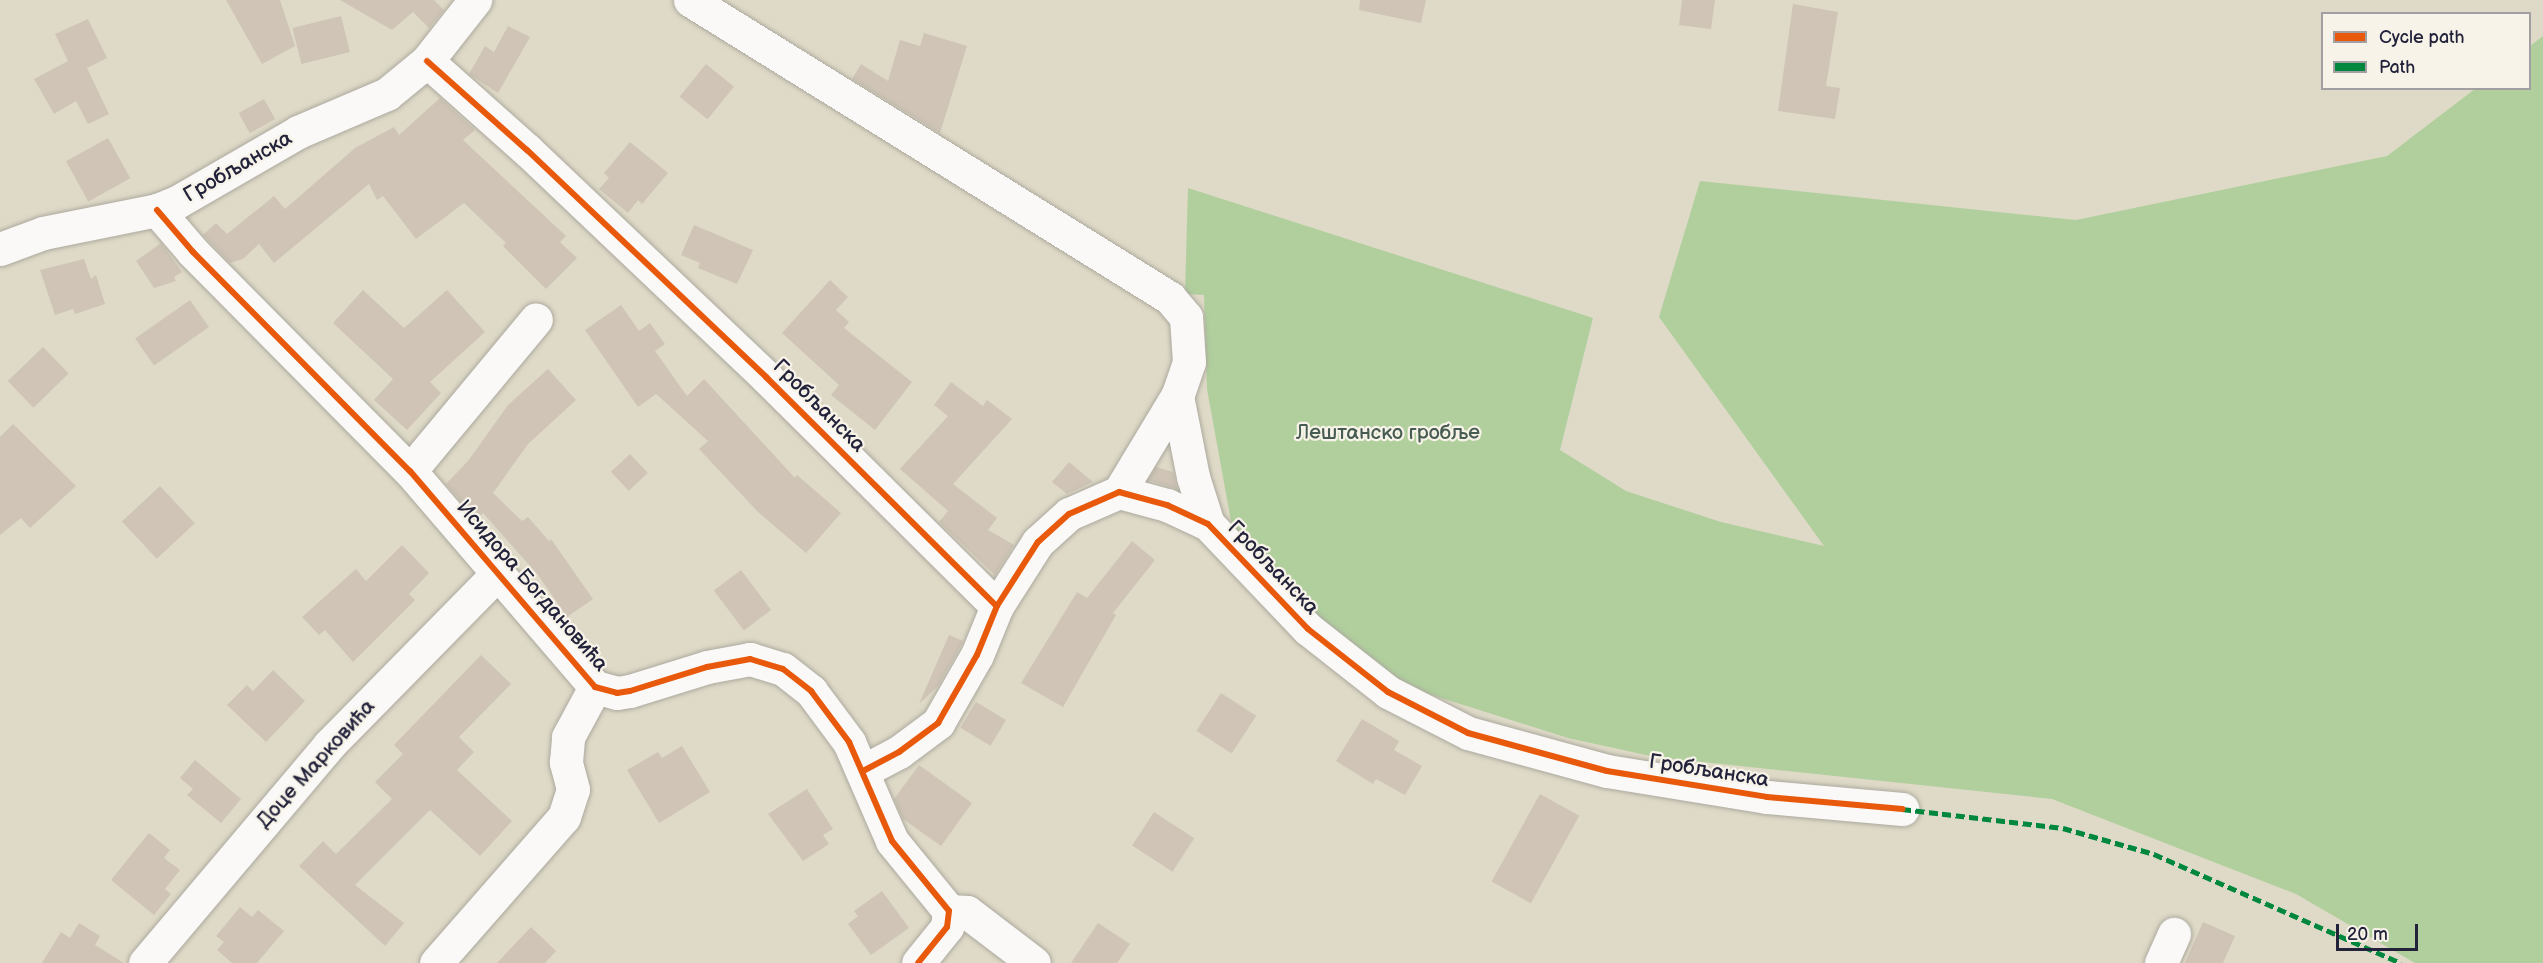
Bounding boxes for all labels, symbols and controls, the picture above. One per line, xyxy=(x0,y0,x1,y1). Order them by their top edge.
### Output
legend xyxy=(2321,12,2531,90)
text: Cycle path xyxy=(2379,27,2465,48)
text: Path xyxy=(2379,57,2415,78)
street label: Гробљанска xyxy=(179,126,297,208)
street label: Гробљанска xyxy=(767,354,871,458)
park label: Лештанско гробље xyxy=(1296,420,1480,446)
street label: Исидора Богдановића xyxy=(451,495,613,677)
street label: Гробљанска xyxy=(1222,516,1324,620)
street label: Доце Марковића xyxy=(252,694,380,834)
street label: Гробљанска xyxy=(1647,749,1771,793)
scale bar xyxy=(2339,912,2422,950)
text: 20 m xyxy=(2347,924,2388,945)

